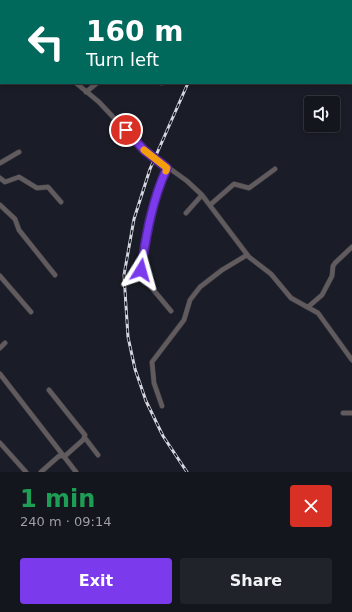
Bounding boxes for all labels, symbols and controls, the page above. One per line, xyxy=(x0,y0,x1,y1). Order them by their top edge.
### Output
text: 160 m xyxy=(86,15,183,48)
icon: left xyxy=(20,16,72,68)
text: Turn left xyxy=(86,49,159,70)
map controls xyxy=(304,96,340,132)
button: sound xyxy=(304,96,340,132)
pin xyxy=(109,113,143,147)
icon: arrive xyxy=(115,119,137,141)
position arrow xyxy=(120,249,162,291)
text: 1 min xyxy=(20,485,95,513)
button: close xyxy=(290,485,332,527)
text: 240 m · 09:14 xyxy=(20,514,111,529)
button: Exit xyxy=(20,558,172,604)
button: Share xyxy=(180,558,332,604)

